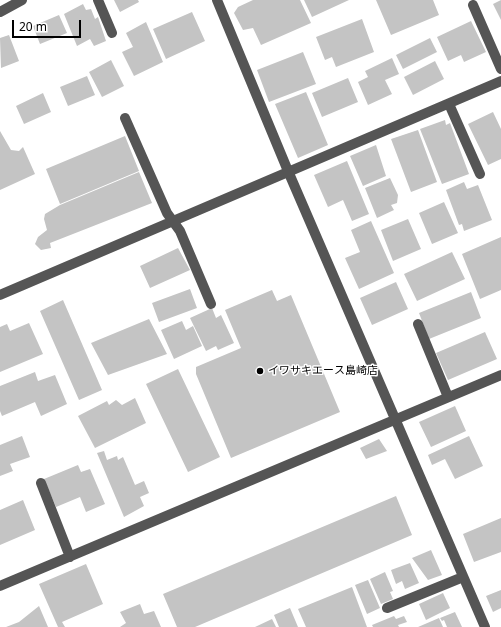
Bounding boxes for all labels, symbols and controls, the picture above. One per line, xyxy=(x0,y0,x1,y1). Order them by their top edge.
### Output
scale bar xyxy=(14,12,83,38)
text: 20 m xyxy=(19,18,47,35)
place label: イワサキエース島崎店 xyxy=(268,364,378,378)
marker: イワサキエース島崎店 xyxy=(255,366,265,376)

